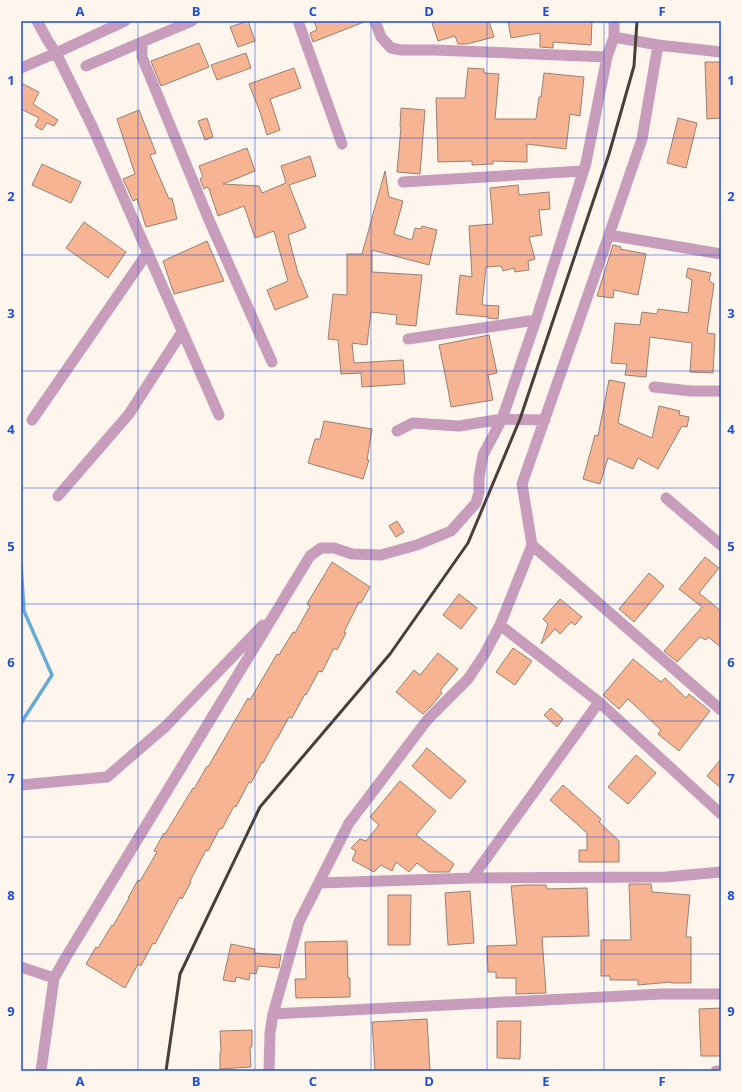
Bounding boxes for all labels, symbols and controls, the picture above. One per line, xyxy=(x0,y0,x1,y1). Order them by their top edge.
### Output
text: A xyxy=(76,2,85,20)
text: B xyxy=(192,2,201,20)
text: C xyxy=(309,2,317,20)
text: D xyxy=(424,2,434,20)
text: E xyxy=(542,2,550,20)
text: F xyxy=(658,2,666,20)
text: 1 xyxy=(7,71,15,89)
text: 1 xyxy=(727,71,735,89)
text: 2 xyxy=(7,187,15,205)
text: 2 xyxy=(727,187,735,205)
text: 3 xyxy=(7,304,15,322)
text: 3 xyxy=(727,304,735,322)
text: 4 xyxy=(7,420,15,438)
text: 4 xyxy=(727,420,735,438)
text: 5 xyxy=(7,537,15,555)
text: 5 xyxy=(727,537,735,555)
text: 6 xyxy=(7,653,15,671)
text: 6 xyxy=(727,653,735,671)
text: 7 xyxy=(7,769,15,787)
text: 7 xyxy=(727,769,735,787)
text: 8 xyxy=(7,886,15,904)
text: 8 xyxy=(727,886,735,904)
text: 9 xyxy=(7,1002,15,1020)
text: 9 xyxy=(727,1002,735,1020)
text: A xyxy=(76,1072,85,1090)
text: B xyxy=(192,1072,201,1090)
text: C xyxy=(309,1072,317,1090)
text: D xyxy=(424,1072,434,1090)
text: E xyxy=(542,1072,550,1090)
text: F xyxy=(658,1072,666,1090)

